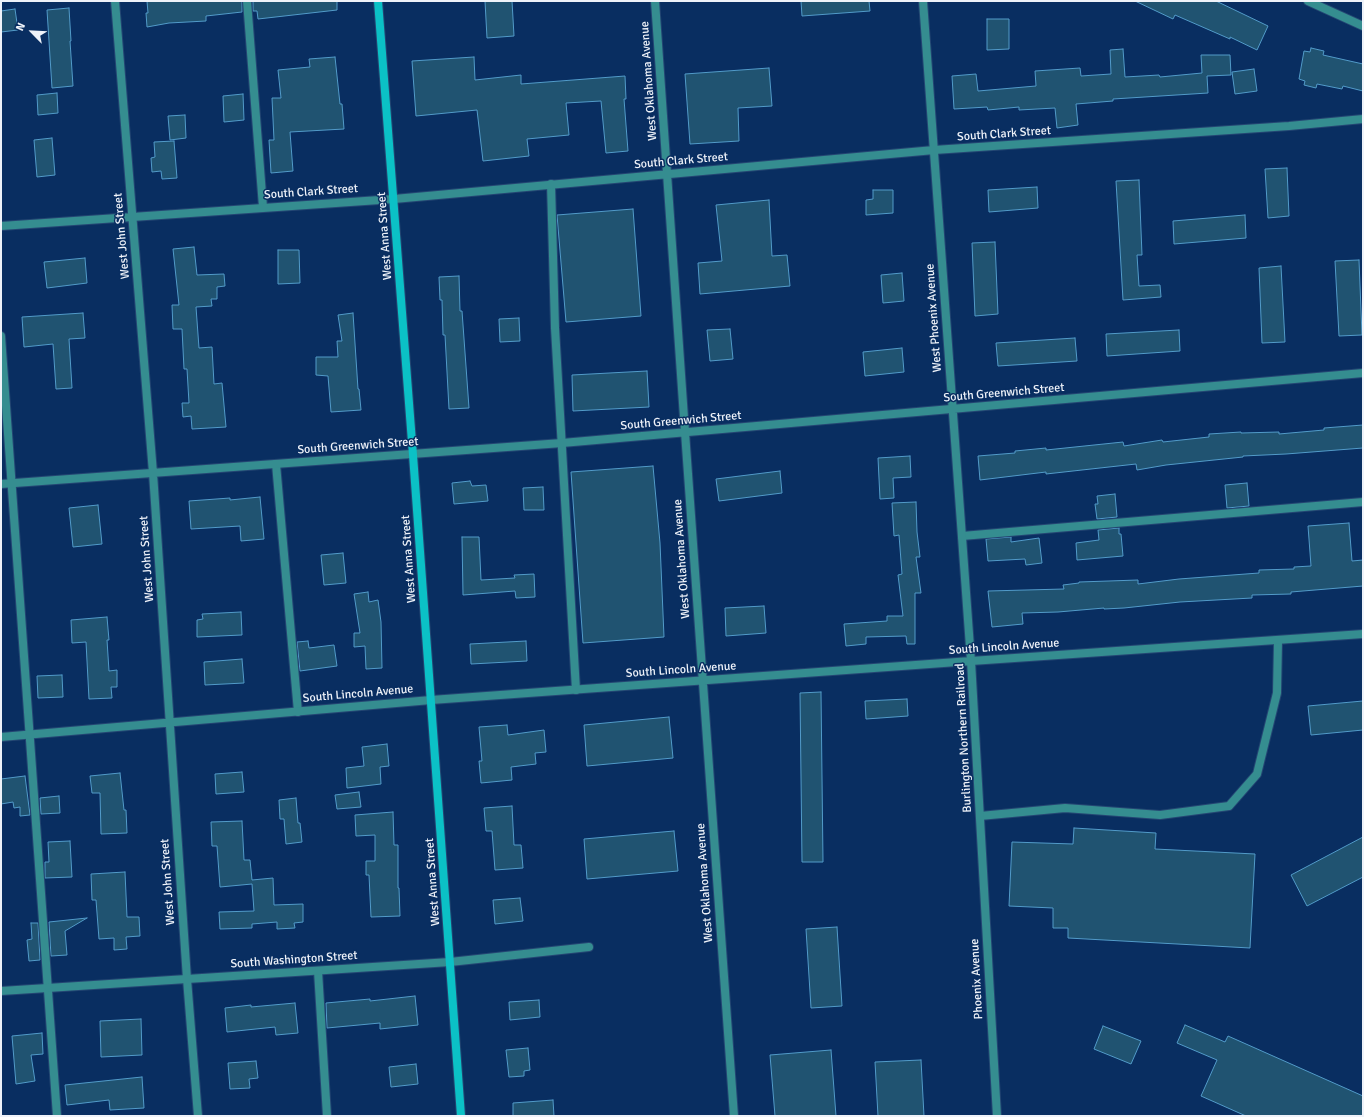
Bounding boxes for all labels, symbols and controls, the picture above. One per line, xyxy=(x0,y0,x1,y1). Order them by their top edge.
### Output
north arrow xyxy=(12,12,52,52)
text: N xyxy=(13,21,28,33)
street label: West Oklahoma Avenue xyxy=(638,21,660,141)
street label: South Clark Street xyxy=(957,124,1051,144)
street label: South Clark Street xyxy=(634,150,728,172)
street label: South Clark Street xyxy=(264,182,358,202)
street label: West Anna Street xyxy=(375,191,395,281)
street label: West John Street xyxy=(111,192,133,280)
street label: West Phoenix Avenue xyxy=(923,263,945,373)
street label: South Greenwich Street xyxy=(943,381,1065,405)
street label: South Greenwich Street xyxy=(620,409,742,433)
street label: South Greenwich Street xyxy=(297,435,419,457)
street label: West Oklahoma Avenue xyxy=(671,499,693,619)
street label: West Anna Street xyxy=(399,514,419,604)
street label: West John Street xyxy=(137,515,157,603)
street label: South Lincoln Avenue xyxy=(948,636,1060,658)
street label: South Lincoln Avenue xyxy=(625,659,737,681)
street label: Burlington Northern Railroad xyxy=(953,663,975,813)
street label: South Lincoln Avenue xyxy=(302,682,414,706)
street label: West Oklahoma Avenue xyxy=(694,823,716,943)
street label: West Anna Street xyxy=(423,837,443,927)
street label: West John Street xyxy=(158,838,178,926)
street label: Phoenix Avenue xyxy=(968,938,986,1020)
street label: South Washington Street xyxy=(230,948,358,972)

